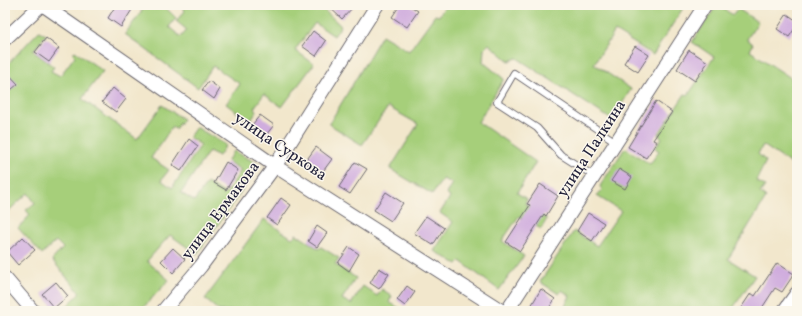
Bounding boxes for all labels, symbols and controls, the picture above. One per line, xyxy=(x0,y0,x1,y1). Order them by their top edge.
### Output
street label: улица Палкина xyxy=(552,96,632,202)
street label: улица Суркова xyxy=(229,108,331,186)
street label: улица Ермакова xyxy=(177,157,265,265)

